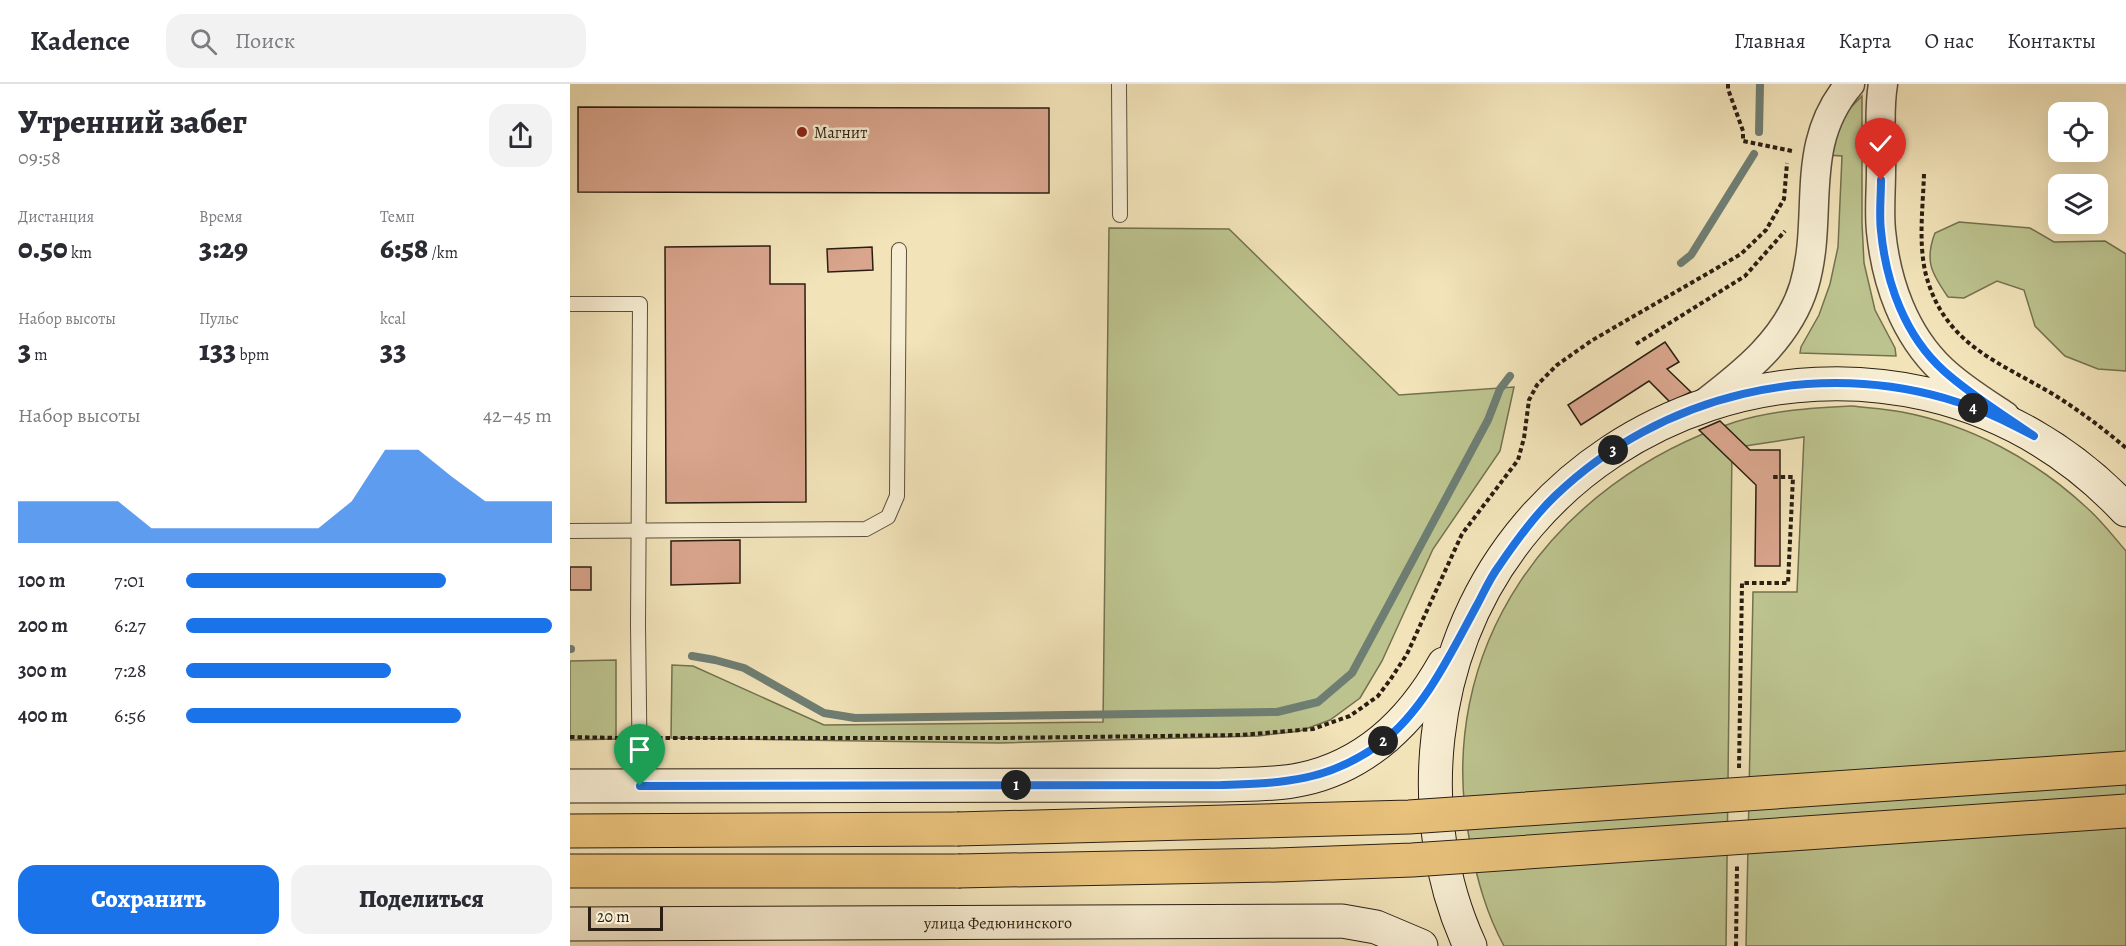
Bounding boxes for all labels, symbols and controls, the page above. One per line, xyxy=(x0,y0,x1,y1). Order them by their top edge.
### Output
search box xyxy=(166,14,586,68)
text: Kadence xyxy=(30,22,130,60)
icon: search xyxy=(187,25,220,58)
text: Поиск xyxy=(235,26,295,56)
text: Главная xyxy=(1734,27,1806,55)
text: Карта xyxy=(1839,27,1891,55)
text: О нас xyxy=(1924,27,1974,55)
text: Контакты xyxy=(2007,27,2096,55)
text: Утренний забег xyxy=(18,99,247,144)
map controls xyxy=(2048,102,2108,234)
button: locate xyxy=(2048,102,2108,162)
button: share xyxy=(489,104,552,167)
pin xyxy=(1855,118,1906,180)
place label: Магнит xyxy=(814,122,867,144)
marker: Магнит xyxy=(795,125,809,139)
icon: check xyxy=(1864,127,1897,160)
text: 09:58 xyxy=(18,144,61,171)
button: layers xyxy=(2048,174,2108,234)
text: Дистанция xyxy=(18,206,94,228)
text: Время xyxy=(199,206,243,228)
text: Темп xyxy=(380,206,415,228)
text: 0.50 xyxy=(18,228,68,268)
text: 3:29 xyxy=(199,228,248,268)
text: 6:58 xyxy=(380,228,428,268)
text: km xyxy=(68,242,92,264)
text: /km xyxy=(428,242,458,264)
text: Набор высоты xyxy=(18,308,116,330)
text: Пульс xyxy=(199,308,239,330)
text: kcal xyxy=(380,308,406,330)
text: 3 xyxy=(18,330,31,370)
text: 133 xyxy=(199,330,236,370)
text: 33 xyxy=(380,330,406,370)
text: m xyxy=(31,344,48,366)
text: bpm xyxy=(236,344,269,366)
pin: 4 xyxy=(1958,393,1988,423)
text: 4 xyxy=(1969,397,1977,419)
text: Набор высоты xyxy=(18,402,141,429)
text: 42–45 m xyxy=(483,402,552,429)
pin: 3 xyxy=(1598,435,1628,465)
text: 3 xyxy=(1610,439,1616,461)
text: 100 m xyxy=(18,567,66,594)
text: 7:01 xyxy=(114,567,145,594)
text: 200 m xyxy=(18,612,68,639)
text: 6:27 xyxy=(114,612,146,639)
text: 300 m xyxy=(18,657,67,684)
text: 7:28 xyxy=(114,657,146,684)
text: 400 m xyxy=(18,702,68,729)
text: 6:56 xyxy=(114,702,146,729)
pin xyxy=(614,724,665,786)
pin: 2 xyxy=(1368,726,1398,756)
text: 2 xyxy=(1379,730,1387,752)
icon: arrive xyxy=(623,733,656,766)
pin: 1 xyxy=(1001,770,1031,800)
text: 1 xyxy=(1013,774,1019,796)
button: Сохранить xyxy=(18,865,279,934)
button: Поделиться xyxy=(291,865,552,934)
scale bar xyxy=(588,904,663,932)
text: 20 m xyxy=(597,906,630,928)
street label: улица Федюнинского xyxy=(923,912,1072,935)

